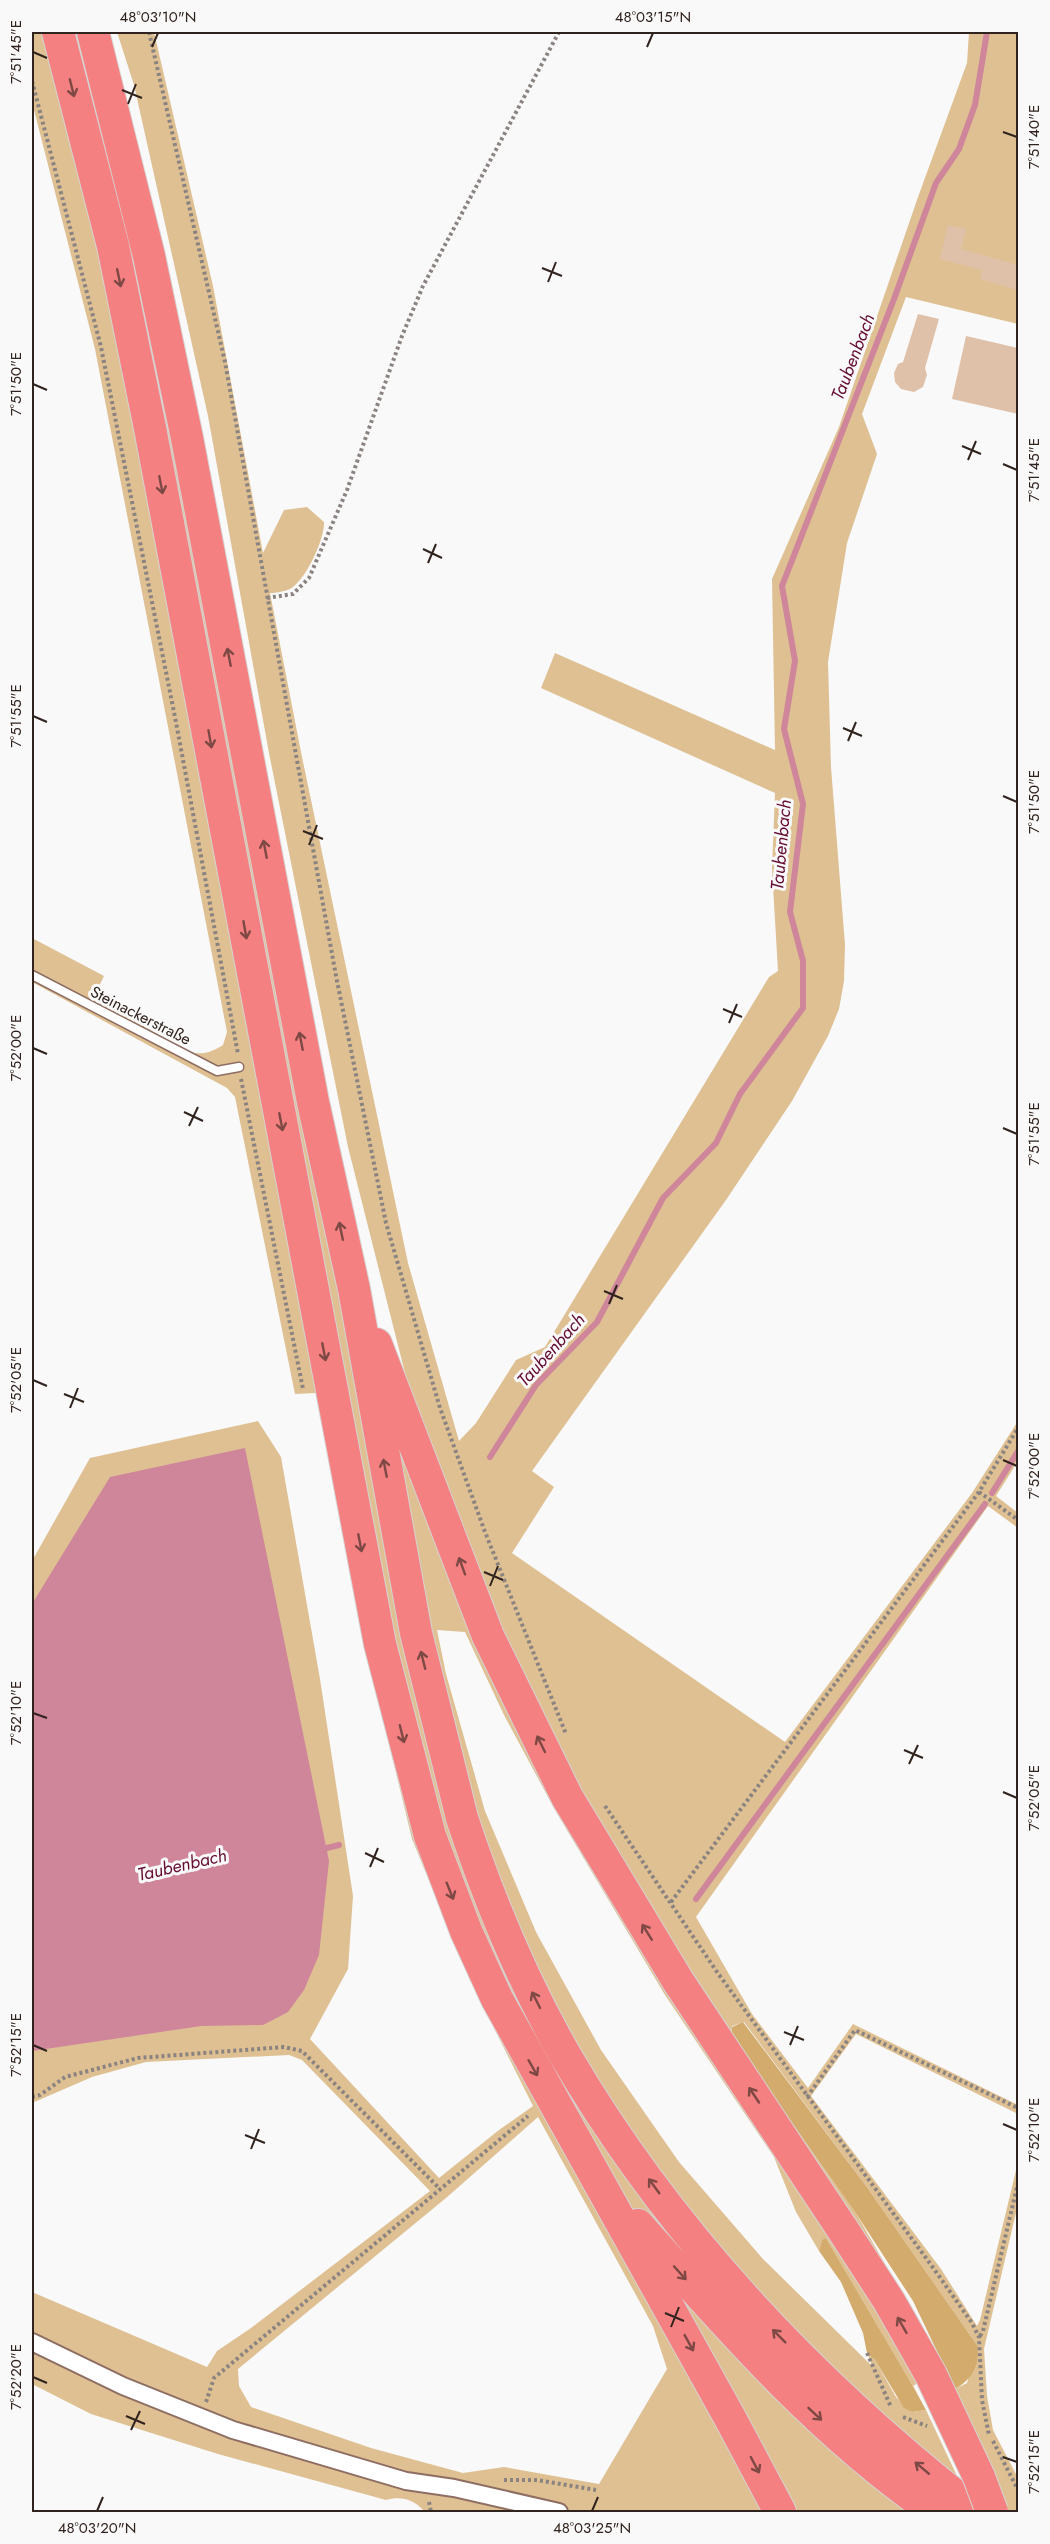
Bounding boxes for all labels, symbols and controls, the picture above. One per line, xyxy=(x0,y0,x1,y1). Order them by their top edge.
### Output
text: 48°03'10"N xyxy=(120,6,196,28)
text: 48°03'15"N xyxy=(615,6,691,28)
text: 7°51'45"E xyxy=(5,20,27,84)
one-way arrow xyxy=(67,78,79,97)
text: 7°51'40"E xyxy=(1023,105,1045,169)
one-way arrow xyxy=(114,267,125,287)
water label: Taubenbach xyxy=(825,310,881,404)
text: 7°51'50"E xyxy=(5,352,27,416)
text: 7°51'45"E xyxy=(1023,438,1045,502)
one-way arrow xyxy=(156,475,167,495)
one-way arrow xyxy=(223,648,234,668)
text: 7°51'55"E xyxy=(5,684,27,748)
one-way arrow xyxy=(205,728,216,748)
text: 7°51'50"E xyxy=(1023,770,1045,834)
water label: Taubenbach xyxy=(764,799,798,891)
one-way arrow xyxy=(259,840,270,859)
one-way arrow xyxy=(240,920,251,940)
street label: Steinackerstraße xyxy=(87,980,195,1051)
text: 7°52'00"E xyxy=(5,1015,27,1081)
one-way arrow xyxy=(295,1031,306,1051)
text: 7°51'55"E xyxy=(1023,1102,1045,1166)
one-way arrow xyxy=(276,1112,287,1131)
one-way arrow xyxy=(335,1222,346,1242)
water label: Taubenbach xyxy=(511,1307,591,1393)
one-way arrow xyxy=(319,1341,330,1361)
text: 7°52'05"E xyxy=(5,1347,27,1413)
text: 7°52'00"E xyxy=(1023,1433,1045,1499)
one-way arrow xyxy=(380,1459,391,1479)
one-way arrow xyxy=(355,1533,366,1553)
one-way arrow xyxy=(455,1558,466,1576)
one-way arrow xyxy=(417,1650,429,1669)
text: 7°52'10"E xyxy=(5,1681,27,1745)
one-way arrow xyxy=(396,1724,408,1743)
one-way arrow xyxy=(535,1735,547,1753)
text: 7°52'05"E xyxy=(1023,1765,1045,1831)
water label: Taubenbach xyxy=(135,1842,229,1888)
one-way arrow xyxy=(446,1882,457,1900)
one-way arrow xyxy=(641,1924,653,1941)
one-way arrow xyxy=(530,1991,542,2009)
text: 7°52'15"E xyxy=(5,2013,27,2077)
one-way arrow xyxy=(528,2059,540,2076)
one-way arrow xyxy=(748,2087,760,2103)
text: 7°52'10"E xyxy=(1023,2098,1045,2162)
one-way arrow xyxy=(648,2179,660,2195)
one-way arrow xyxy=(673,2265,687,2280)
one-way arrow xyxy=(896,2316,907,2334)
one-way arrow xyxy=(771,2328,786,2343)
one-way arrow xyxy=(684,2334,695,2352)
text: 7°52'20"E xyxy=(5,2344,27,2410)
one-way arrow xyxy=(807,2406,822,2420)
text: 7°52'15"E xyxy=(1023,2430,1045,2494)
one-way arrow xyxy=(749,2456,761,2473)
one-way arrow xyxy=(915,2461,930,2475)
text: 48°03'20"N xyxy=(58,2517,136,2539)
text: 48°03'25"N xyxy=(553,2517,631,2539)

